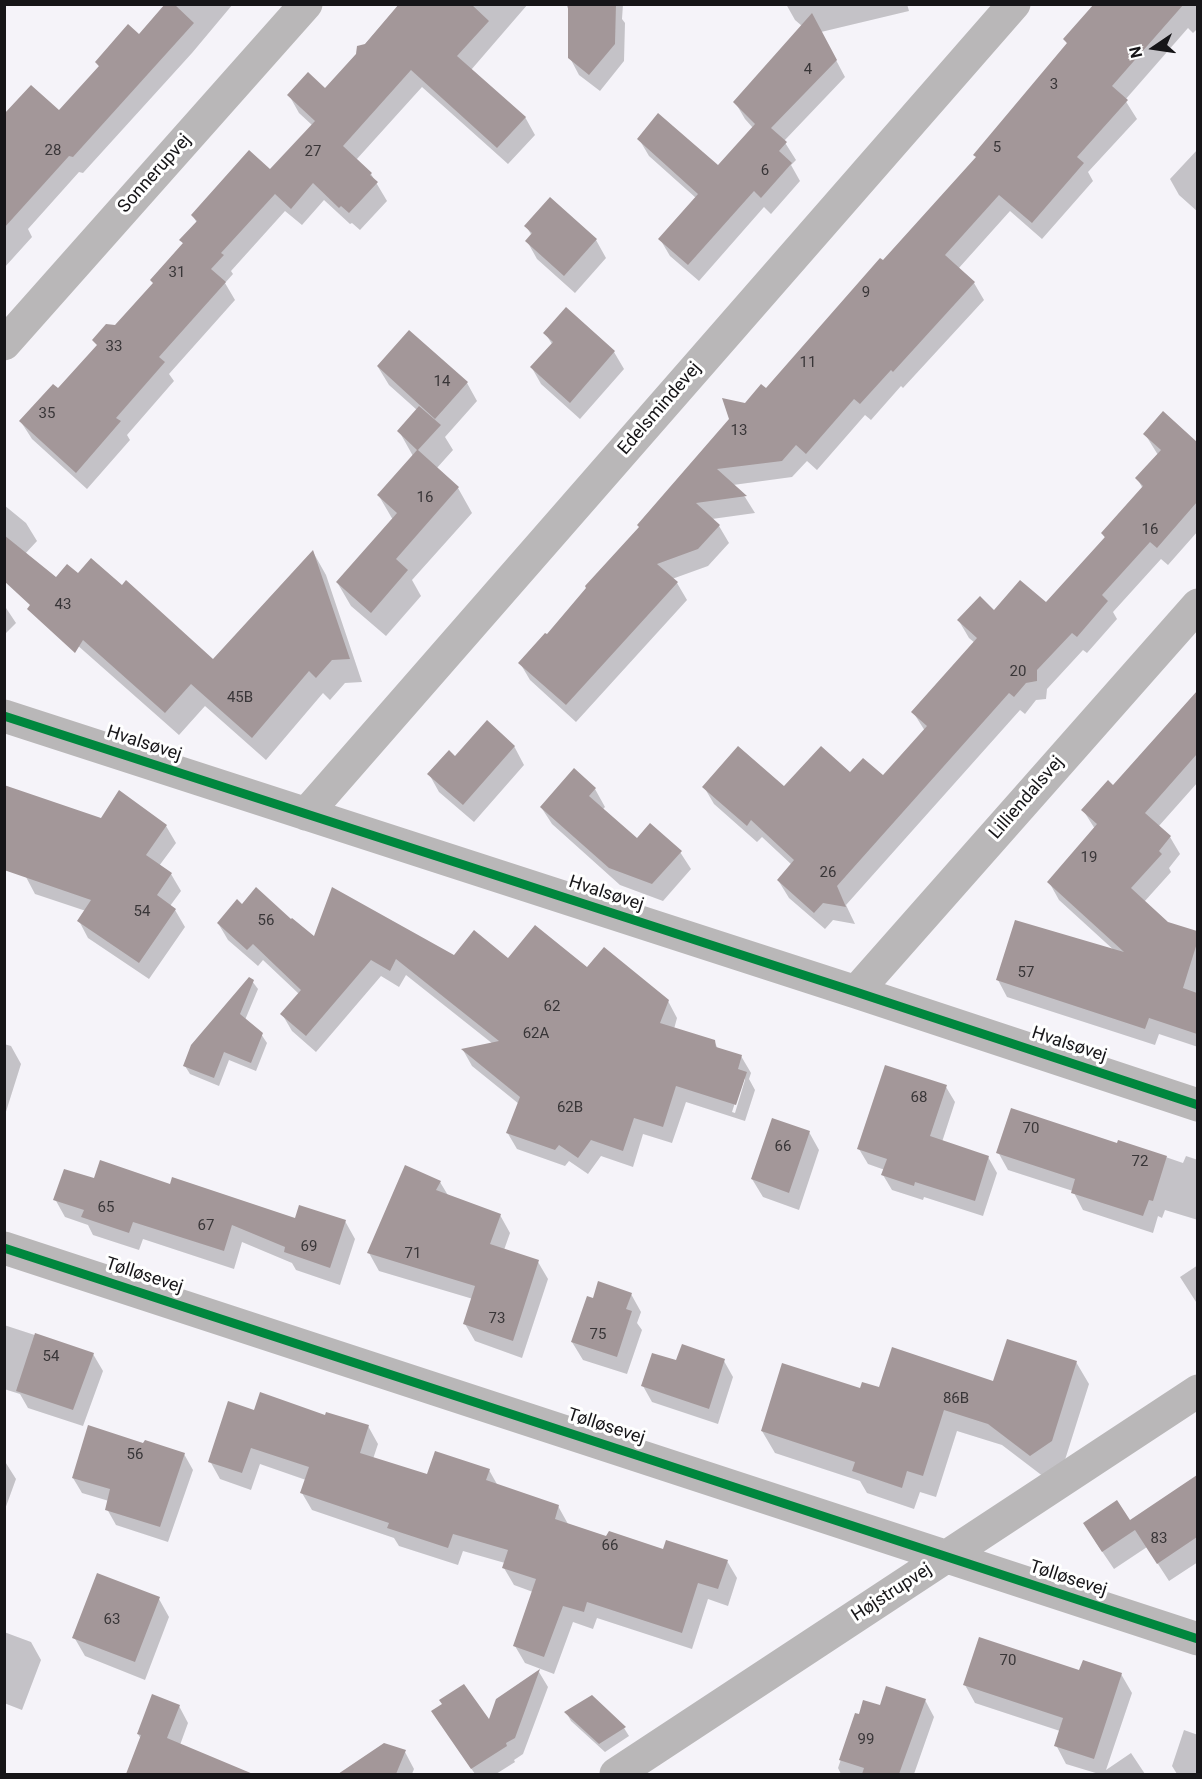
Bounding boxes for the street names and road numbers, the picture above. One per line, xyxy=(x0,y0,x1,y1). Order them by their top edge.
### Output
street label: Sonnerupvej xyxy=(114,130,196,218)
street label: Edelsmindevej xyxy=(614,358,706,460)
street label: Hvalsøvej xyxy=(104,722,184,766)
street label: Lilliendalsvej xyxy=(985,752,1069,844)
street label: Hvalsøvej xyxy=(566,872,646,916)
street label: Hvalsøvej xyxy=(1029,1023,1109,1067)
street label: Tølløsevej xyxy=(103,1253,185,1299)
street label: Tølløsevej xyxy=(565,1404,647,1450)
street label: Tølløsevej xyxy=(1027,1556,1109,1602)
street label: Højstrupvej xyxy=(848,1559,936,1627)

